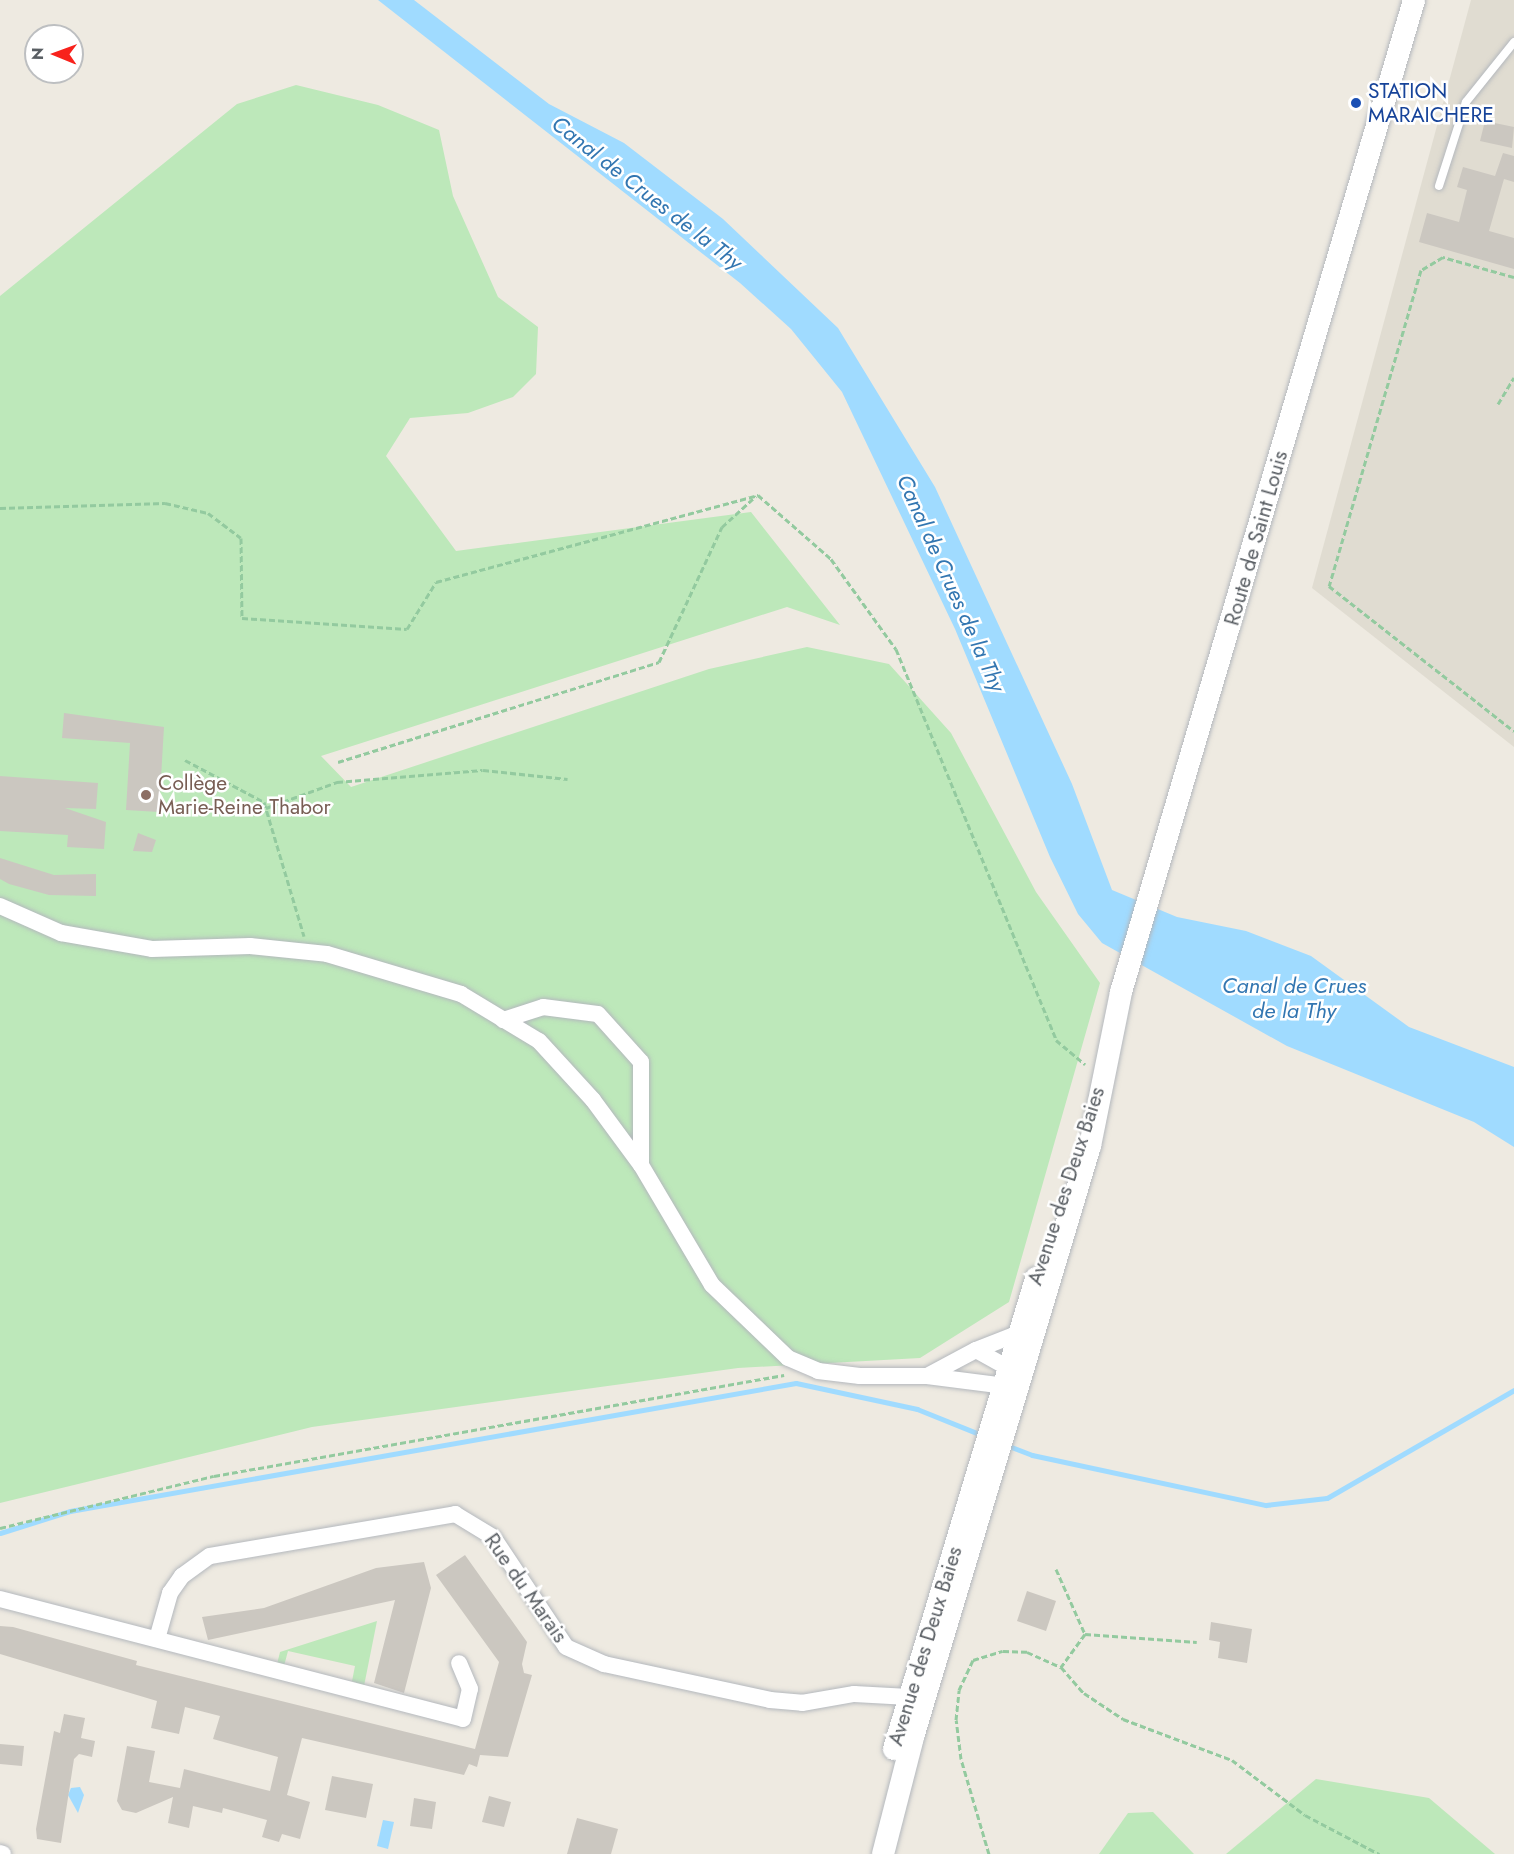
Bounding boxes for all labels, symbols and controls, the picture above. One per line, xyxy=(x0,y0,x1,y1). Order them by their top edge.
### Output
north arrow xyxy=(24,24,84,84)
text: N xyxy=(26,47,49,60)
place label: STATION MARAICHERE xyxy=(1368,78,1494,128)
marker: STATION MARAICHERE xyxy=(1349,96,1363,110)
water label: Canal de Crues de la Thy xyxy=(546,110,748,276)
street label: Route de Saint Louis xyxy=(1219,448,1293,628)
water label: Canal de Crues de la Thy xyxy=(891,470,1011,696)
place label: Collège Marie-Reine Thabor xyxy=(158,770,331,820)
marker: Collège Marie-Reine Thabor xyxy=(139,788,153,802)
water label: Canal de Crues de la Thy xyxy=(1222,972,1366,1023)
street label: Avenue des Deux Baies xyxy=(1022,1084,1110,1288)
street label: Rue du Marais xyxy=(479,1529,573,1647)
street label: Avenue des Deux Baies xyxy=(883,1543,967,1749)

